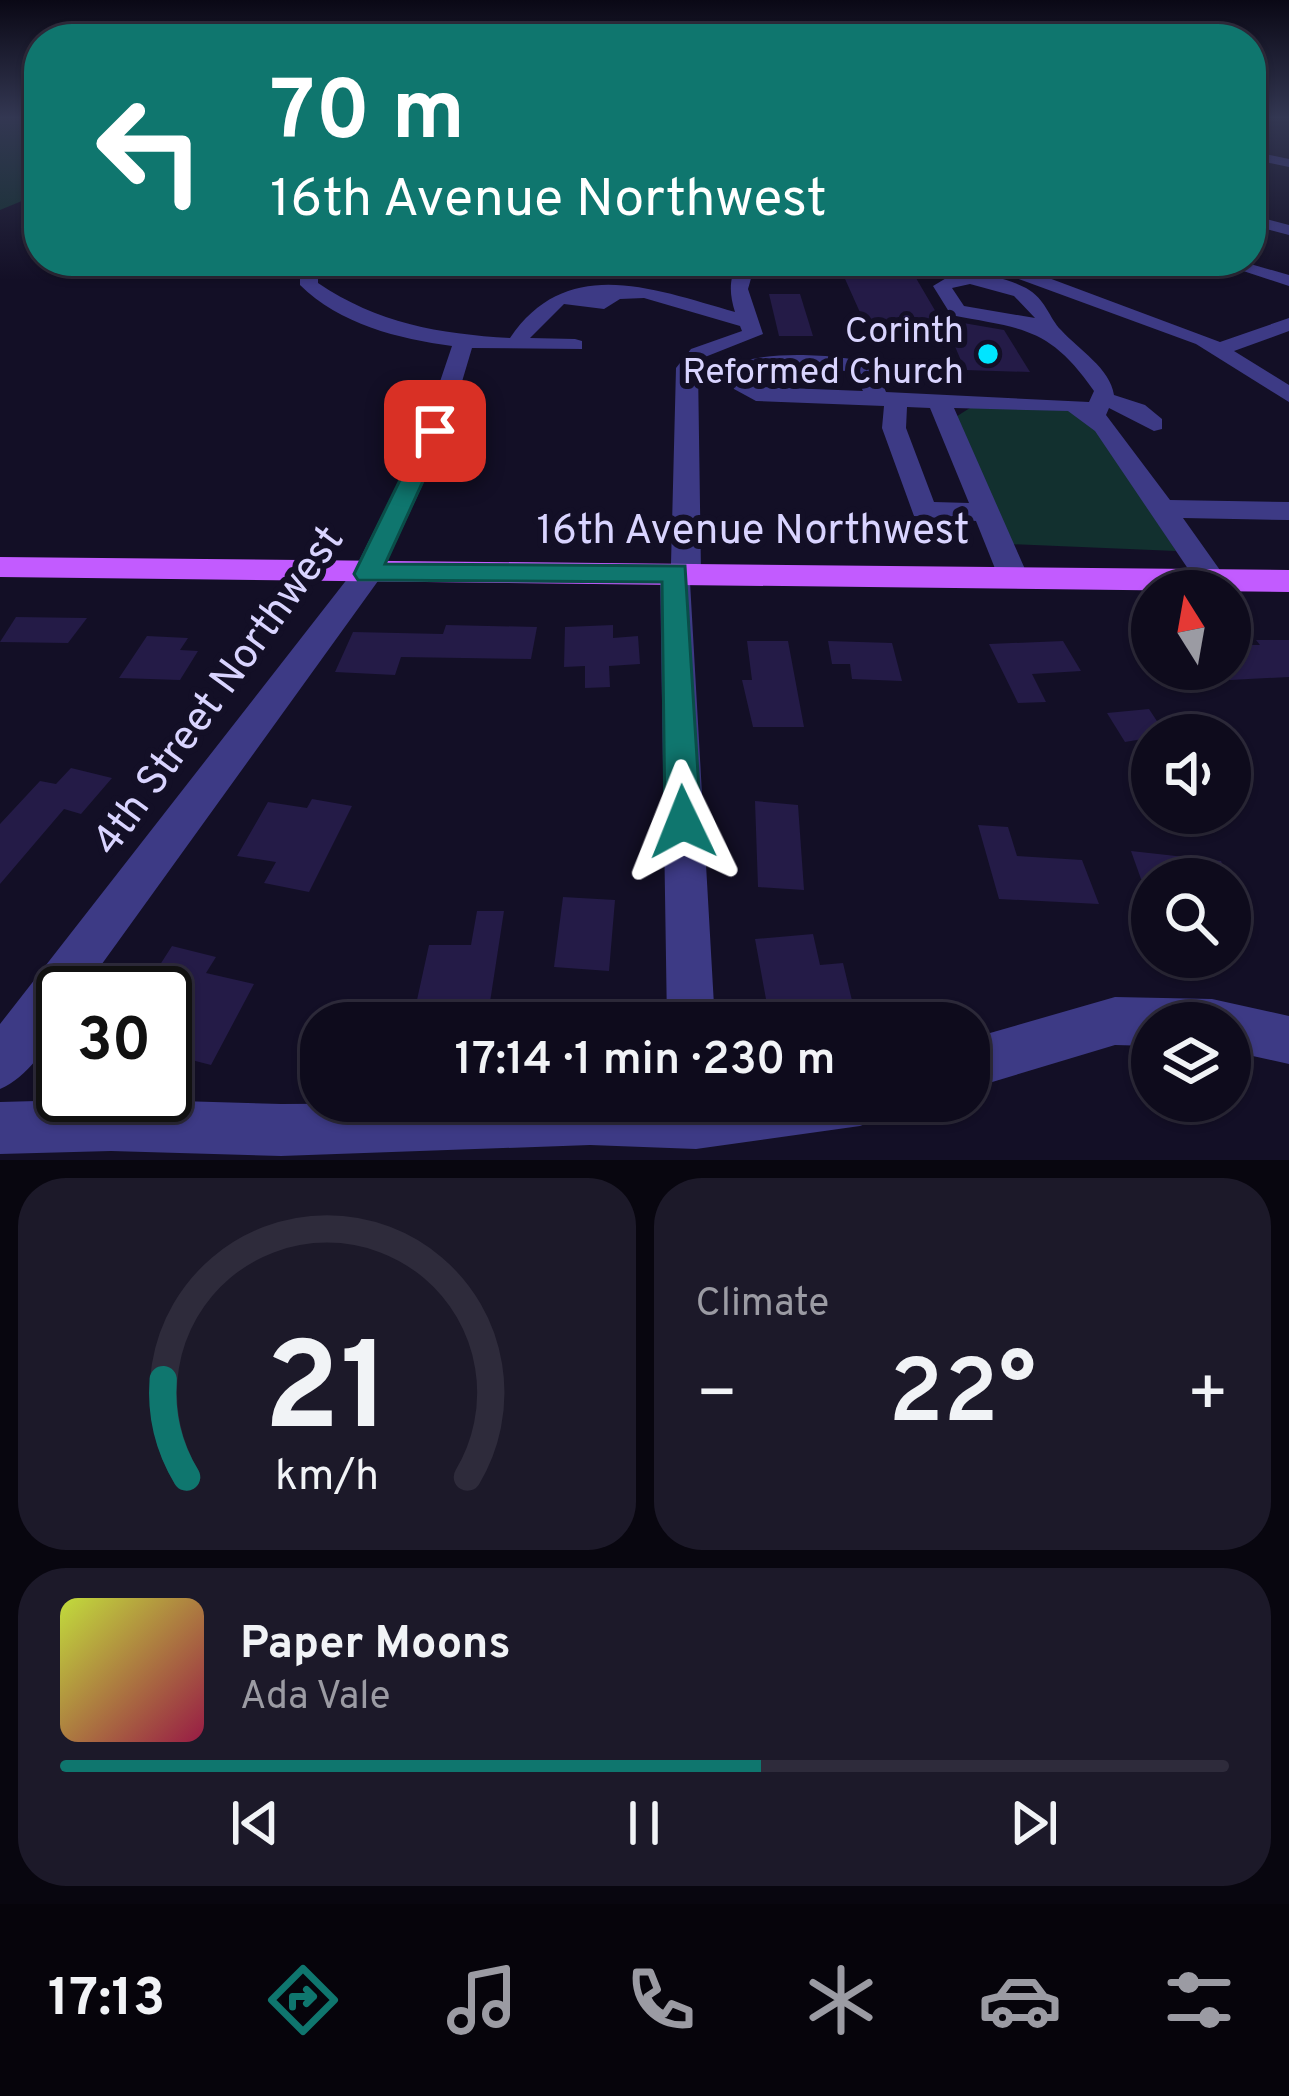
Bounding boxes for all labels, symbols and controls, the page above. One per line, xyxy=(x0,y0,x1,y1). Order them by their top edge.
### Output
text: 70 m xyxy=(270,63,465,169)
icon: left xyxy=(72,72,228,228)
text: 16th Avenue Northwest xyxy=(270,167,827,236)
place label: Corinth Reformed Church xyxy=(682,310,964,397)
marker: Corinth Reformed Church xyxy=(975,341,1001,367)
pin xyxy=(384,380,486,482)
icon: arrive xyxy=(402,398,468,464)
street label: 16th Avenue Northwest xyxy=(536,506,970,559)
street label: 4th Street Northwest xyxy=(82,516,358,868)
north arrow xyxy=(1131,570,1251,690)
map controls xyxy=(1131,570,1251,1122)
button: sound xyxy=(1131,714,1251,834)
position arrow xyxy=(620,759,746,885)
button: search xyxy=(1131,858,1251,978)
speed limit sign: 30 xyxy=(36,966,192,1122)
button: layers xyxy=(1131,1002,1251,1122)
text: 17:14 · 1 min · 230 m xyxy=(455,1033,835,1090)
text: Climate xyxy=(696,1281,829,1330)
text: 21 xyxy=(264,1316,390,1474)
text: 22° xyxy=(889,1341,1036,1454)
text: − xyxy=(696,1356,738,1439)
text: + xyxy=(1186,1356,1229,1439)
text: km/h xyxy=(275,1451,379,1505)
text: Paper Moons xyxy=(240,1617,511,1674)
text: Ada Vale xyxy=(240,1674,391,1723)
icon: previous xyxy=(222,1790,288,1856)
icon: pause xyxy=(611,1790,677,1856)
icon: next xyxy=(1001,1790,1067,1856)
icon: directions xyxy=(261,1958,345,2042)
icon: music xyxy=(440,1958,524,2042)
icon: phone xyxy=(619,1958,703,2042)
icon: climate xyxy=(799,1958,883,2042)
icon: car xyxy=(978,1958,1062,2042)
icon: filters xyxy=(1157,1958,1241,2042)
text: 17:13 xyxy=(48,1966,165,2035)

